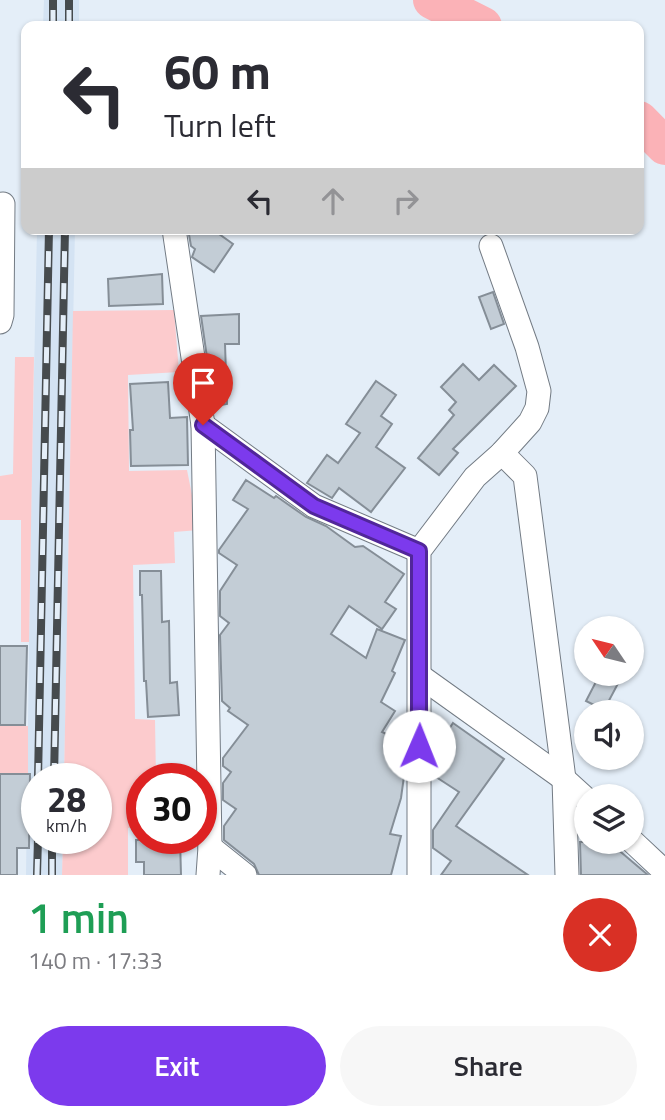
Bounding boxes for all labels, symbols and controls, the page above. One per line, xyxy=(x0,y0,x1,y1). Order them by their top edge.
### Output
text: 60 m xyxy=(164,33,271,108)
icon: left xyxy=(49,49,140,140)
text: Turn left xyxy=(164,101,276,149)
icon: left xyxy=(241,182,279,220)
icon: ahead xyxy=(314,182,352,220)
icon: right xyxy=(387,182,425,220)
pin xyxy=(173,353,233,425)
icon: arrive xyxy=(184,364,222,402)
north arrow xyxy=(574,616,644,686)
map controls xyxy=(574,616,644,854)
button: sound xyxy=(574,700,644,770)
position arrow xyxy=(382,709,456,783)
speed limit sign: 30 xyxy=(126,763,217,854)
text: 28 xyxy=(47,772,86,826)
button: layers xyxy=(574,784,644,854)
text: km/h xyxy=(46,812,87,839)
text: 1 min xyxy=(28,885,129,949)
button: close xyxy=(563,898,637,972)
text: 140 m · 17:33 xyxy=(28,943,163,978)
button: Exit xyxy=(28,1026,326,1106)
button: Share xyxy=(340,1026,637,1106)

